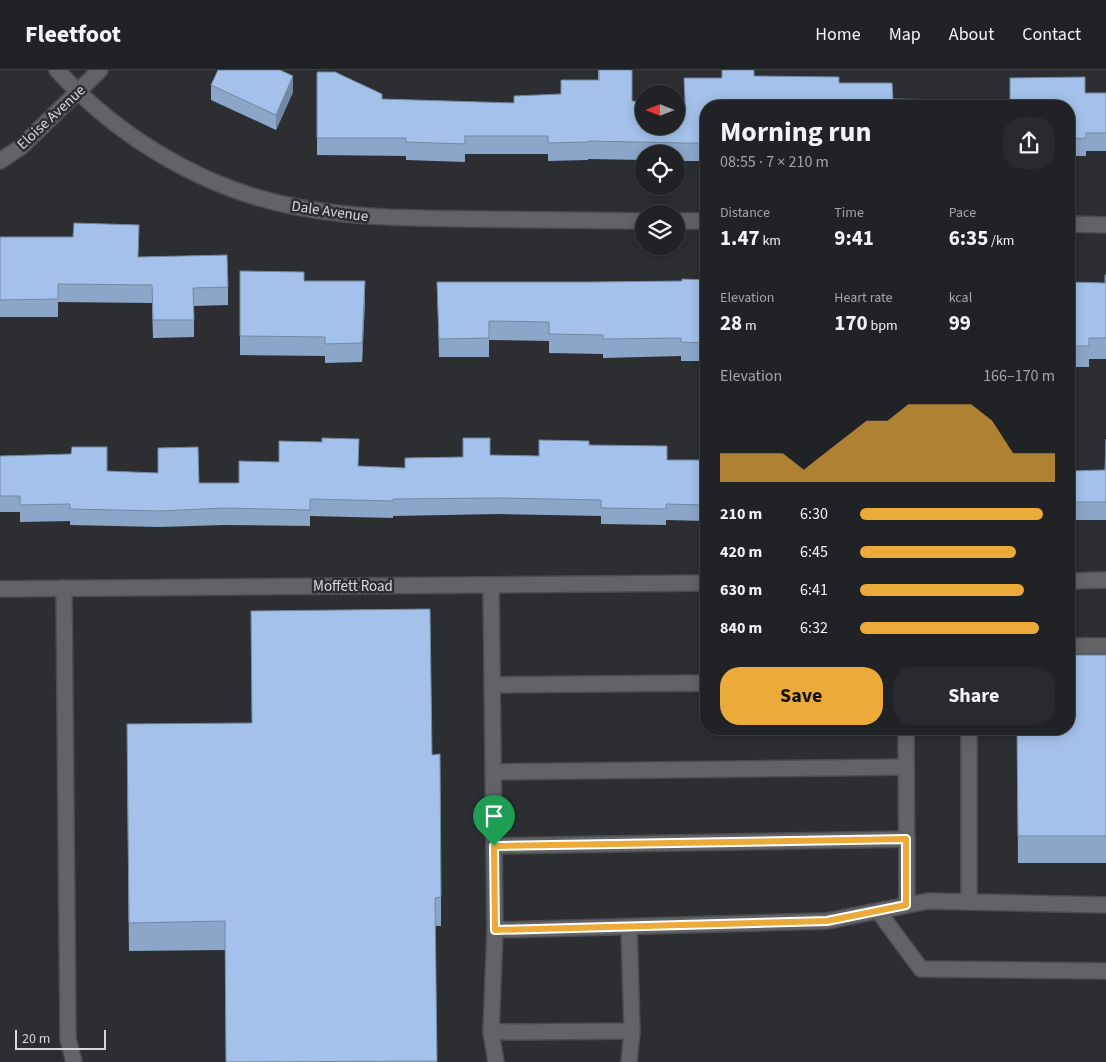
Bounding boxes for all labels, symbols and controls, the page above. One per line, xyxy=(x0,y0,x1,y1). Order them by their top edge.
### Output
text: Fleetfoot xyxy=(25,17,121,52)
text: Home xyxy=(815,22,861,47)
text: Map xyxy=(889,22,921,47)
text: About xyxy=(949,22,994,47)
text: Contact xyxy=(1022,22,1081,47)
street label: Eloise Avenue xyxy=(13,80,90,155)
north arrow xyxy=(635,85,685,135)
map controls xyxy=(635,85,685,255)
text: Morning run xyxy=(720,112,871,152)
button: share xyxy=(1003,117,1055,169)
button: locate xyxy=(635,145,685,195)
text: 08:55 · 7 × 210 m xyxy=(720,151,829,173)
street label: Dale Avenue xyxy=(290,196,370,227)
text: Distance xyxy=(720,203,770,223)
text: Time xyxy=(834,203,864,223)
text: Pace xyxy=(949,203,976,223)
button: layers xyxy=(635,205,685,255)
text: 1.47 xyxy=(720,223,760,253)
text: 9:41 xyxy=(834,223,874,253)
text: 6:35 xyxy=(949,223,988,253)
text: km xyxy=(760,231,781,251)
text: /km xyxy=(988,231,1014,251)
text: Elevation xyxy=(720,288,775,308)
text: Heart rate xyxy=(834,288,893,308)
text: kcal xyxy=(949,288,972,308)
text: 28 xyxy=(720,308,742,338)
text: 170 xyxy=(834,308,868,338)
text: 99 xyxy=(949,308,971,338)
text: m xyxy=(742,316,757,336)
text: bpm xyxy=(868,316,898,336)
text: Elevation xyxy=(720,365,782,387)
text: 166–170 m xyxy=(983,365,1055,387)
text: 210 m xyxy=(720,503,762,525)
text: 6:30 xyxy=(800,503,828,525)
text: 420 m xyxy=(720,541,762,563)
text: 6:45 xyxy=(800,541,828,563)
street label: Moffett Road xyxy=(313,576,393,597)
text: 630 m xyxy=(720,579,762,601)
text: 6:41 xyxy=(800,579,828,601)
text: 840 m xyxy=(720,617,762,639)
text: 6:32 xyxy=(800,617,828,639)
button: Save xyxy=(720,667,883,725)
button: Share xyxy=(893,667,1055,725)
pin xyxy=(473,795,515,846)
icon: arrive xyxy=(480,802,508,830)
scale bar xyxy=(15,1027,106,1050)
text: 20 m xyxy=(22,1029,50,1049)

